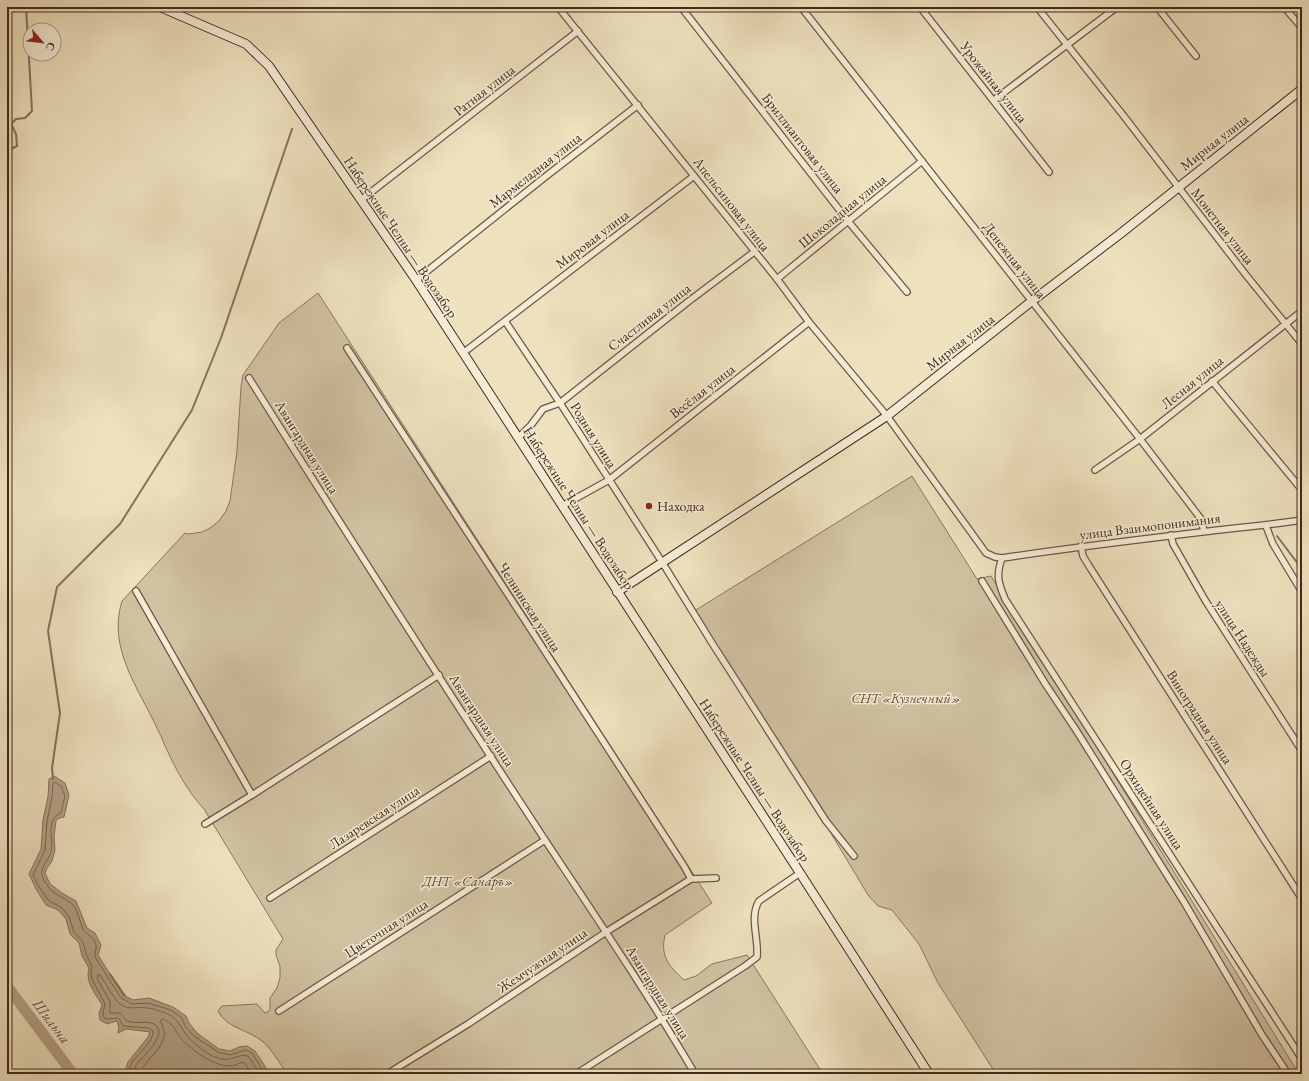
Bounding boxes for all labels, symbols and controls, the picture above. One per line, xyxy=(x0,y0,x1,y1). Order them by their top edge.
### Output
north arrow xyxy=(22,22,62,62)
street label: Урожайная улица xyxy=(956,37,1032,127)
text: С xyxy=(43,40,59,54)
street label: Ратная улица xyxy=(450,60,519,120)
street label: Бриллиантовая улица xyxy=(758,89,848,197)
street label: Мирная улица xyxy=(1176,109,1252,174)
street label: Мармеладная улица xyxy=(485,128,585,212)
street label: Апельсиновая улица xyxy=(689,152,775,255)
street label: Набережные Челны — Водозабор xyxy=(340,153,462,321)
street label: Шоколадная улица xyxy=(794,170,890,252)
street label: Монетная улица xyxy=(1187,184,1259,268)
street label: Мировая улица xyxy=(552,205,633,273)
street label: Денежная улица xyxy=(979,218,1051,302)
street label: Счастливая улица xyxy=(604,279,694,355)
street label: Мирная улица xyxy=(922,309,998,374)
street label: Лесная улица xyxy=(1157,351,1227,413)
street label: Весёлая улица xyxy=(666,359,739,422)
street label: Авангардная улица xyxy=(270,396,343,497)
street label: Родная улица xyxy=(567,399,622,472)
street label: Набережные Челны — Водозабор xyxy=(519,423,639,593)
place label: Находка xyxy=(657,497,705,515)
marker: Находка xyxy=(644,501,654,511)
street label: улица Взаимопонимания xyxy=(1079,508,1221,544)
street label: Челнинская улица xyxy=(494,559,566,655)
street label: улица Надежды xyxy=(1211,596,1275,680)
street label: Виноградная улица xyxy=(1163,667,1237,768)
street label: Авангардная улица xyxy=(445,669,519,770)
park label: СНТ «Кузнечный» xyxy=(851,689,961,707)
street label: Набережные Челны — Водозабор xyxy=(695,695,815,865)
street label: Орхидейная улица xyxy=(1116,755,1188,853)
street label: Лазаревская улица xyxy=(325,781,423,853)
park label: ДНТ «Санаръ» xyxy=(421,872,514,890)
street label: Цветочная улица xyxy=(341,894,431,962)
street label: Жемчужная улица xyxy=(493,923,591,997)
street label: Авангардная улица xyxy=(621,941,694,1042)
water label: Шильна xyxy=(28,994,75,1047)

